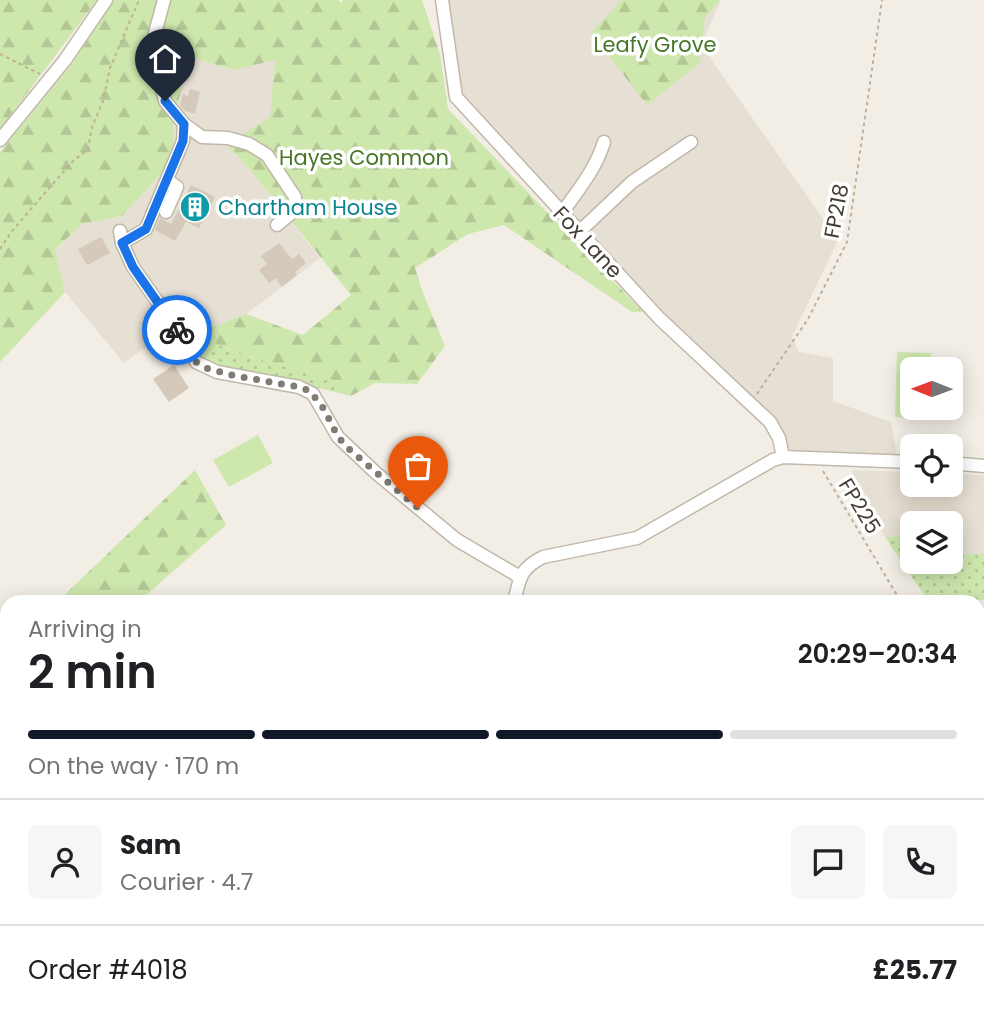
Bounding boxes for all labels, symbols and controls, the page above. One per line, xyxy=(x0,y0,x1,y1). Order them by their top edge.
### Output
pin xyxy=(135,29,195,101)
park label: Leafy Grove xyxy=(593,30,717,59)
icon: home xyxy=(146,40,184,78)
park label: Hayes Common xyxy=(279,143,449,172)
street label: FP218 xyxy=(817,181,855,241)
building icon: Chartham House xyxy=(178,190,212,224)
place label: Chartham House xyxy=(218,193,398,222)
street label: Fox Lane xyxy=(547,199,629,285)
courier xyxy=(142,295,212,365)
icon: bike xyxy=(158,311,196,349)
north arrow xyxy=(900,357,962,420)
map controls xyxy=(900,357,963,574)
button: locate xyxy=(900,434,963,497)
pin xyxy=(388,436,448,508)
icon: bag xyxy=(399,447,437,485)
street label: FP225 xyxy=(832,473,888,539)
button: layers xyxy=(900,511,963,574)
text: Arriving in xyxy=(28,613,142,645)
text: 20:29–20:34 xyxy=(798,636,957,672)
text: 2 min xyxy=(28,640,157,704)
text: On the way · 170 m xyxy=(28,750,239,782)
button: person xyxy=(28,825,102,899)
button: chat xyxy=(791,825,865,899)
button: phone xyxy=(883,825,957,899)
text: Sam xyxy=(120,827,181,863)
text: Courier · 4.7 xyxy=(120,866,253,898)
text: Order #4018 xyxy=(28,952,188,988)
text: £25.77 xyxy=(873,952,957,988)

